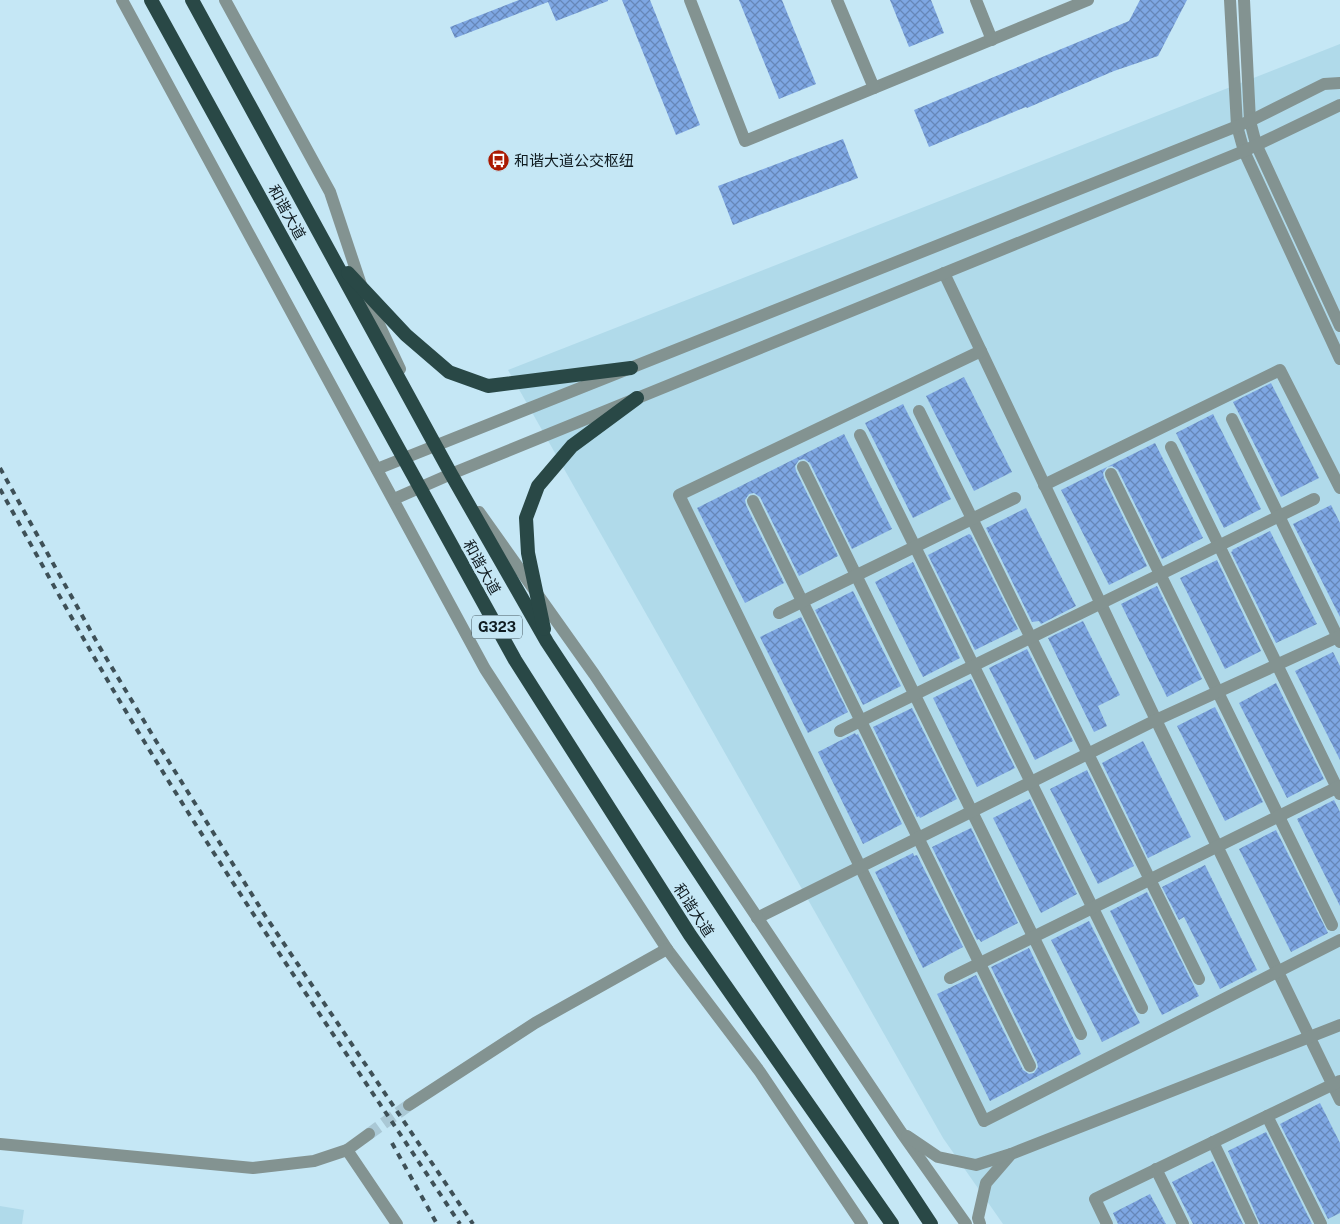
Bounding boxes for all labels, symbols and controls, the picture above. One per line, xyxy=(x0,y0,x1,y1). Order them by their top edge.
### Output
bus stop icon: 和谐大道公交枢纽 xyxy=(486,148,510,172)
place label: 和谐大道公交枢纽 xyxy=(514,152,634,169)
street label: 和谐大道 xyxy=(265,182,309,242)
street label: 和谐大道 xyxy=(460,537,504,597)
road number: G323 xyxy=(472,616,522,638)
street label: 和谐大道 xyxy=(671,880,717,940)

